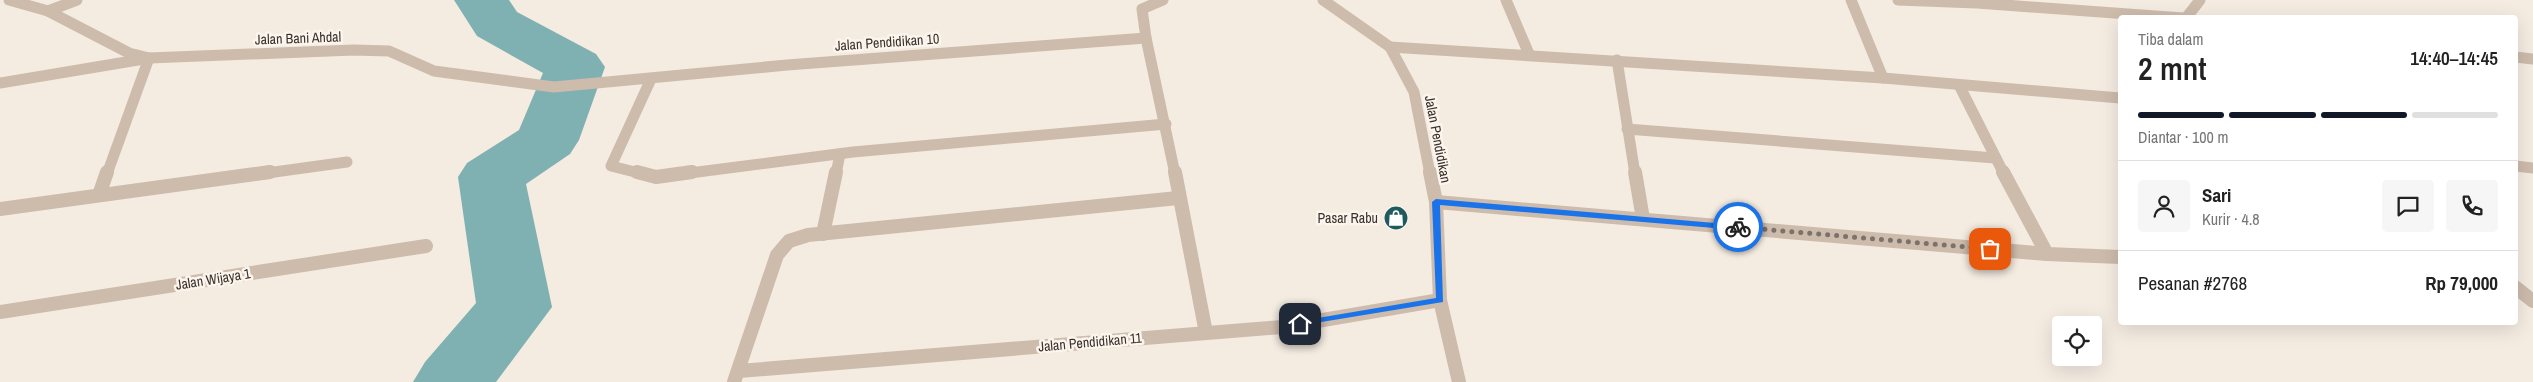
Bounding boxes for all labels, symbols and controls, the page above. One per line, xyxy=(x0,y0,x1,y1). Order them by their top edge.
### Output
street label: Jalan Bani Ahdal xyxy=(255,28,341,48)
text: Tiba dalam xyxy=(2138,28,2203,50)
street label: Jalan Pendidikan 10 xyxy=(834,29,940,55)
text: 14:40–14:45 xyxy=(2410,45,2498,71)
text: 2 mnt xyxy=(2138,47,2207,90)
street label: Jalan Pendidikan xyxy=(1421,94,1455,184)
text: Diantar · 100 m xyxy=(2138,126,2228,148)
button: person xyxy=(2138,180,2190,232)
button: chat xyxy=(2382,180,2434,232)
button: phone xyxy=(2446,180,2498,232)
text: Sari xyxy=(2202,182,2231,208)
courier xyxy=(1713,202,1763,252)
shop icon: Pasar Rabu xyxy=(1383,205,1409,231)
text: Kurir · 4.8 xyxy=(2202,208,2260,230)
place label: Pasar Rabu xyxy=(1317,209,1378,227)
icon: bike xyxy=(1724,213,1752,241)
pin xyxy=(1969,228,2011,270)
icon: bag xyxy=(1976,235,2004,263)
street label: Jalan Wijaya 1 xyxy=(174,264,252,294)
text: Pesanan #2768 xyxy=(2138,270,2247,296)
text: Rp 79,000 xyxy=(2425,270,2498,296)
pin xyxy=(1279,303,1321,345)
icon: home xyxy=(1286,310,1314,338)
map controls xyxy=(2052,316,2102,366)
button: locate xyxy=(2052,316,2102,366)
street label: Jalan Pendidikan 11 xyxy=(1037,328,1143,355)

